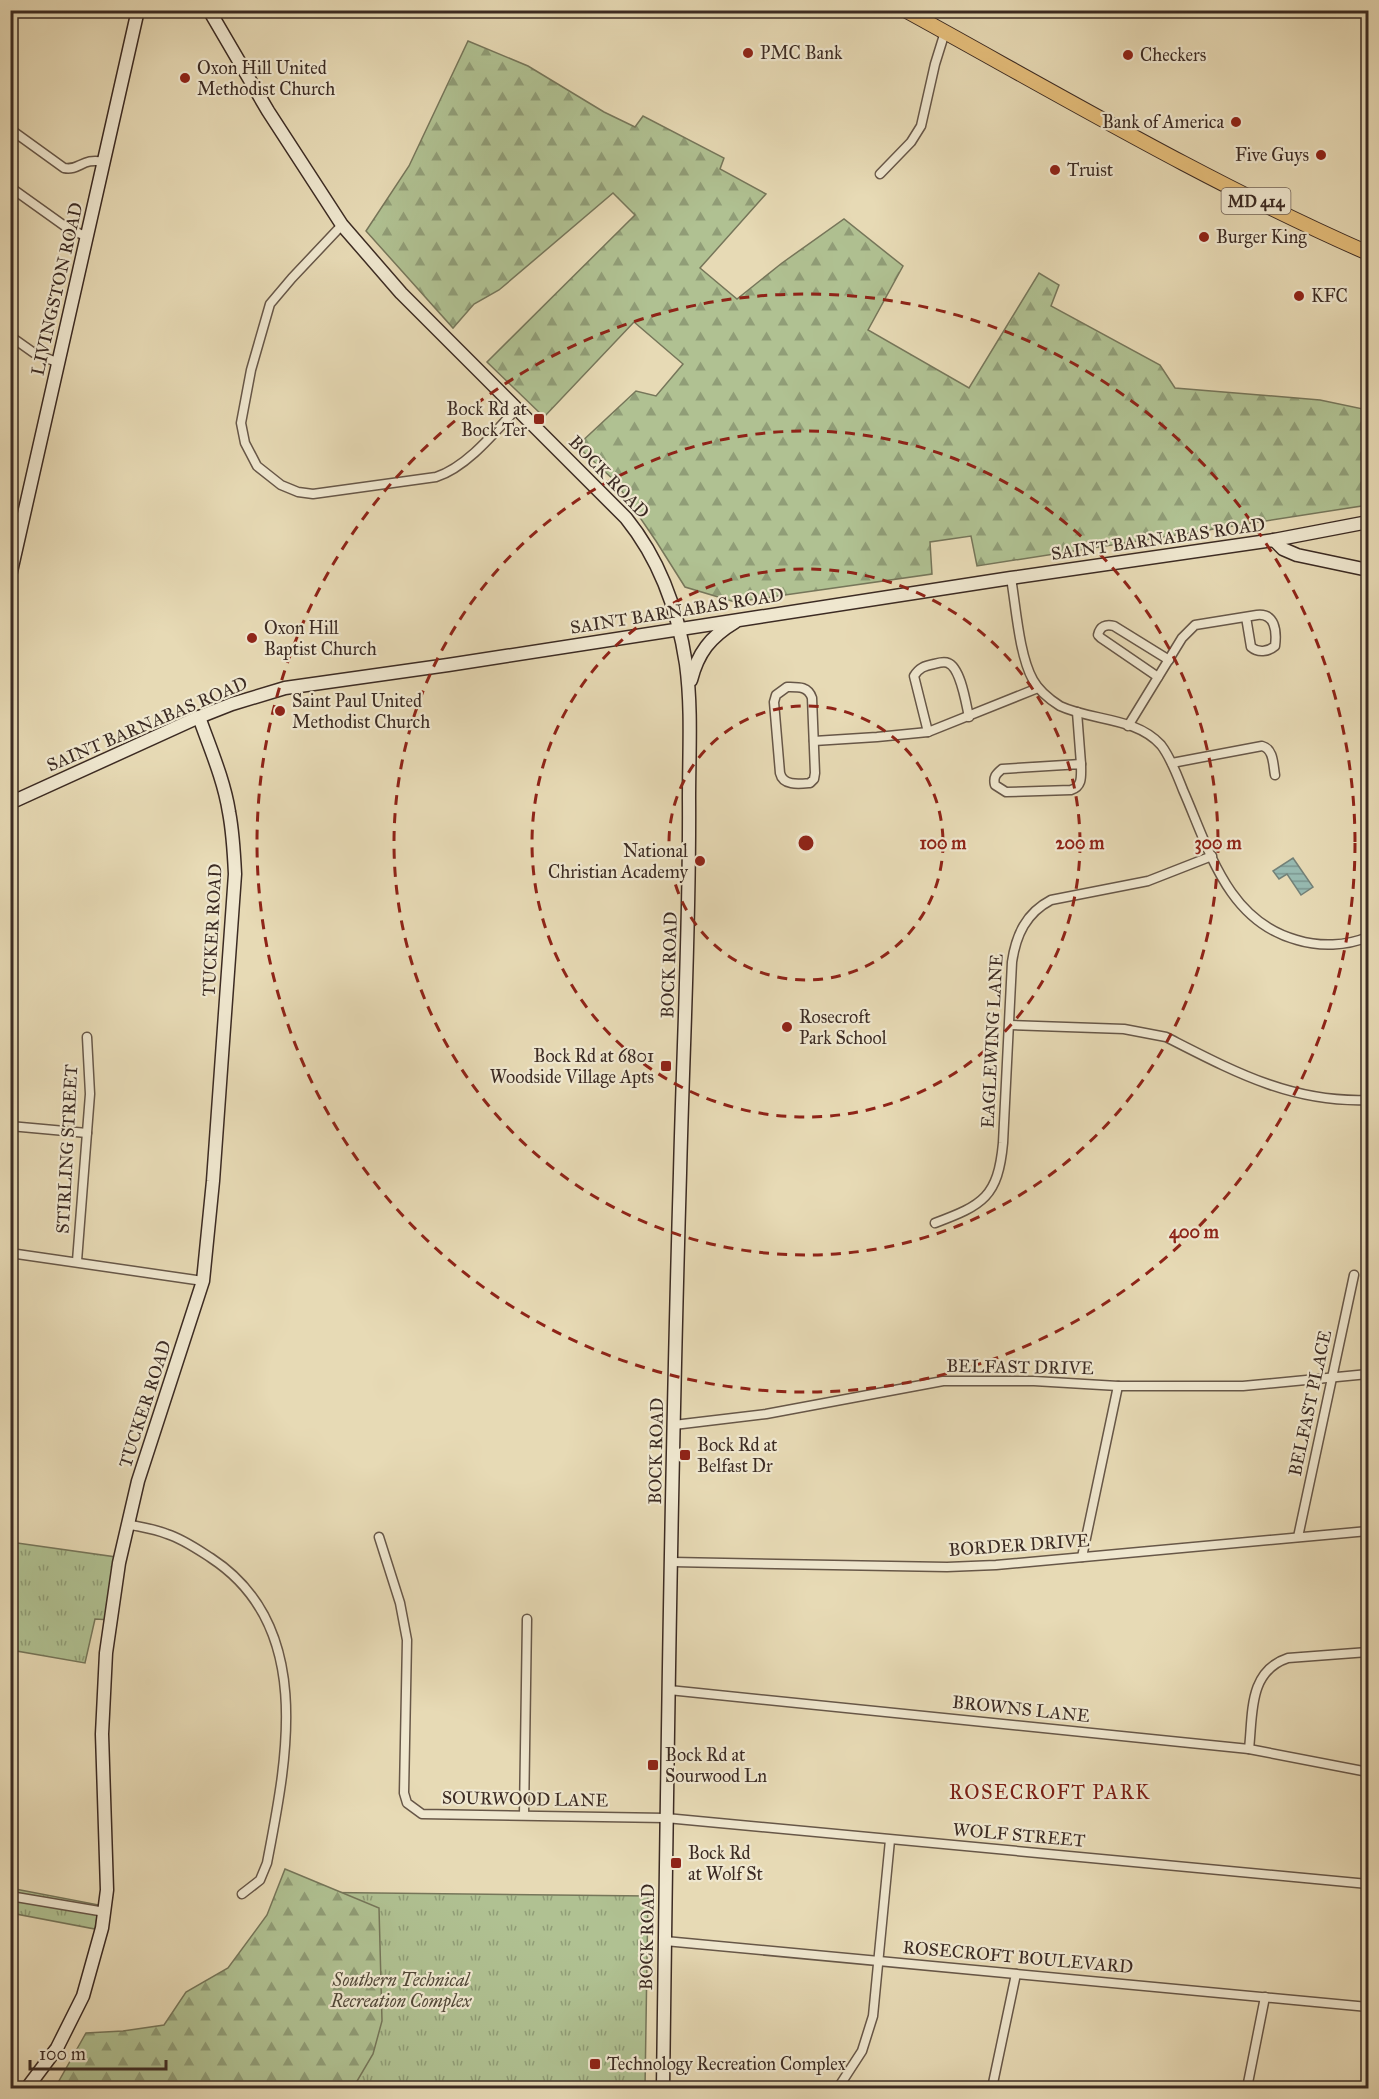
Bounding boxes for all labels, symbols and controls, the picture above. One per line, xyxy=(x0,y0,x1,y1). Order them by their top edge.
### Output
place label: PMC Bank xyxy=(760,42,843,64)
place label: Checkers xyxy=(1140,44,1206,66)
marker: PMC Bank xyxy=(741,46,755,60)
marker: Checkers xyxy=(1121,48,1135,62)
place label: Oxon Hill United Methodist Church xyxy=(197,57,335,100)
marker: Oxon Hill United Methodist Church xyxy=(178,71,192,85)
place label: Bank of America xyxy=(1102,111,1224,133)
marker: Bank of America xyxy=(1229,115,1243,129)
place label: Five Guys xyxy=(1235,144,1309,166)
marker: Five Guys xyxy=(1314,148,1328,162)
place label: Truist xyxy=(1067,159,1114,181)
marker: Truist xyxy=(1048,163,1062,177)
road number: MD 414 xyxy=(1222,188,1290,214)
street label: LIVINGSTON ROAD xyxy=(26,200,88,378)
place label: Burger King xyxy=(1216,226,1307,249)
marker: Burger King xyxy=(1197,230,1211,244)
place label: KFC xyxy=(1311,285,1348,307)
marker: KFC xyxy=(1292,289,1306,303)
place label: Bock Rd at Bock Ter xyxy=(447,398,528,441)
marker: Bock Rd at Bock Ter xyxy=(532,412,546,426)
street label: BOCK ROAD xyxy=(564,431,654,523)
street label: SAINT BARNABAS ROAD xyxy=(1050,513,1266,565)
street label: SAINT BARNABAS ROAD xyxy=(569,583,785,639)
place label: Oxon Hill Baptist Church xyxy=(264,617,377,660)
marker: Oxon Hill Baptist Church xyxy=(245,631,259,645)
street label: SAINT BARNABAS ROAD xyxy=(43,672,251,776)
place label: Saint Paul United Methodist Church xyxy=(292,690,430,733)
marker: Saint Paul United Methodist Church xyxy=(273,704,287,718)
text: 100 m xyxy=(920,832,967,854)
text: 200 m xyxy=(1056,832,1105,854)
text: 300 m xyxy=(1194,832,1242,855)
centre of rings xyxy=(796,833,816,853)
place label: National Christian Academy xyxy=(548,840,689,883)
marker: National Christian Academy xyxy=(693,854,707,868)
street label: TUCKER ROAD xyxy=(198,863,226,997)
street label: BOCK ROAD xyxy=(656,911,682,1019)
street label: EAGLEWING LANE xyxy=(976,953,1008,1129)
place label: Rosecroft Park School xyxy=(799,1006,887,1049)
marker: Rosecroft Park School xyxy=(780,1020,794,1034)
place label: Bock Rd at 6801 Woodside Village Apts xyxy=(490,1045,654,1089)
marker: Bock Rd at 6801 Woodside Village Apts xyxy=(659,1059,673,1073)
street label: STIRLING STREET xyxy=(52,1064,82,1234)
text: 400 m xyxy=(1169,1221,1220,1244)
street label: BELFAST PLACE xyxy=(1284,1328,1336,1478)
street label: TUCKER ROAD xyxy=(114,1337,176,1471)
street label: BELFAST DRIVE xyxy=(946,1355,1094,1379)
street label: BOCK ROAD xyxy=(644,1397,668,1505)
place label: Bock Rd at Belfast Dr xyxy=(697,1434,778,1477)
marker: Bock Rd at Belfast Dr xyxy=(678,1448,692,1462)
street label: BORDER DRIVE xyxy=(948,1529,1090,1561)
street label: BROWNS LANE xyxy=(951,1691,1091,1727)
place label: Bock Rd at Sourwood Ln xyxy=(665,1744,767,1787)
marker: Bock Rd at Sourwood Ln xyxy=(646,1758,660,1772)
district label: ROSECROFT PARK xyxy=(949,1780,1151,1804)
street label: SOURWOOD LANE xyxy=(442,1787,608,1811)
street label: WOLF STREET xyxy=(952,1818,1086,1852)
place label: Bock Rd at Wolf St xyxy=(688,1842,763,1885)
marker: Bock Rd at Wolf St xyxy=(669,1856,683,1870)
street label: BOCK ROAD xyxy=(635,1883,659,1991)
street label: ROSECROFT BOULEVARD xyxy=(902,1936,1134,1978)
park label: Southern Technical Recreation Complex xyxy=(330,1969,473,2013)
scale bar xyxy=(30,2033,166,2071)
text: 100 m xyxy=(39,2043,86,2065)
place label: Technology Recreation Complex xyxy=(607,2053,846,2076)
marker: Technology Recreation Complex xyxy=(588,2057,602,2071)

